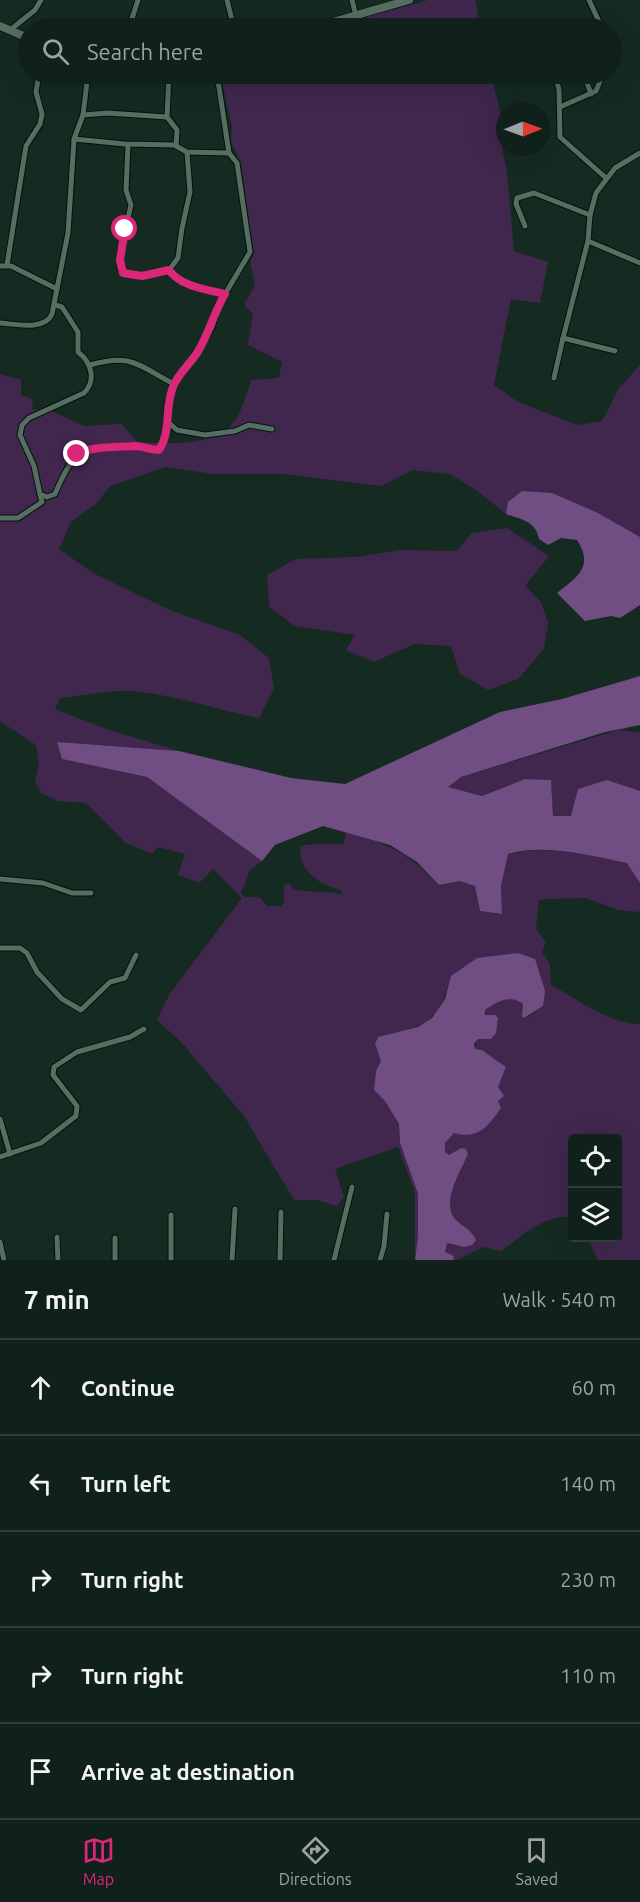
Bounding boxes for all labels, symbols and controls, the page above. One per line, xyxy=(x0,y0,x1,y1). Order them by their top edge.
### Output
search box xyxy=(18,18,622,84)
icon: search xyxy=(39,35,72,68)
text: Search here xyxy=(87,39,203,64)
north arrow xyxy=(496,102,550,156)
route start xyxy=(111,215,137,241)
route end xyxy=(63,440,89,466)
map controls xyxy=(568,1134,622,1242)
button: locate xyxy=(568,1134,622,1188)
button: layers xyxy=(568,1188,622,1242)
text: 7 min xyxy=(24,1285,90,1314)
text: Walk · 540 m xyxy=(503,1288,616,1311)
icon: ahead xyxy=(24,1371,57,1404)
text: Continue xyxy=(81,1375,175,1400)
text: 60 m xyxy=(572,1376,616,1399)
icon: left xyxy=(24,1467,57,1500)
text: Turn left xyxy=(81,1471,171,1496)
text: 140 m xyxy=(560,1472,616,1495)
icon: right xyxy=(24,1563,57,1596)
text: Turn right xyxy=(81,1567,183,1592)
text: 230 m xyxy=(560,1568,616,1591)
icon: right xyxy=(24,1659,57,1692)
text: Turn right xyxy=(81,1663,183,1688)
text: 110 m xyxy=(560,1664,616,1687)
icon: arrive xyxy=(24,1755,57,1788)
text: Arrive at destination xyxy=(81,1759,295,1784)
tab: Map xyxy=(82,1834,115,1888)
tab: Directions xyxy=(279,1834,352,1888)
tab: Saved xyxy=(516,1834,558,1888)

